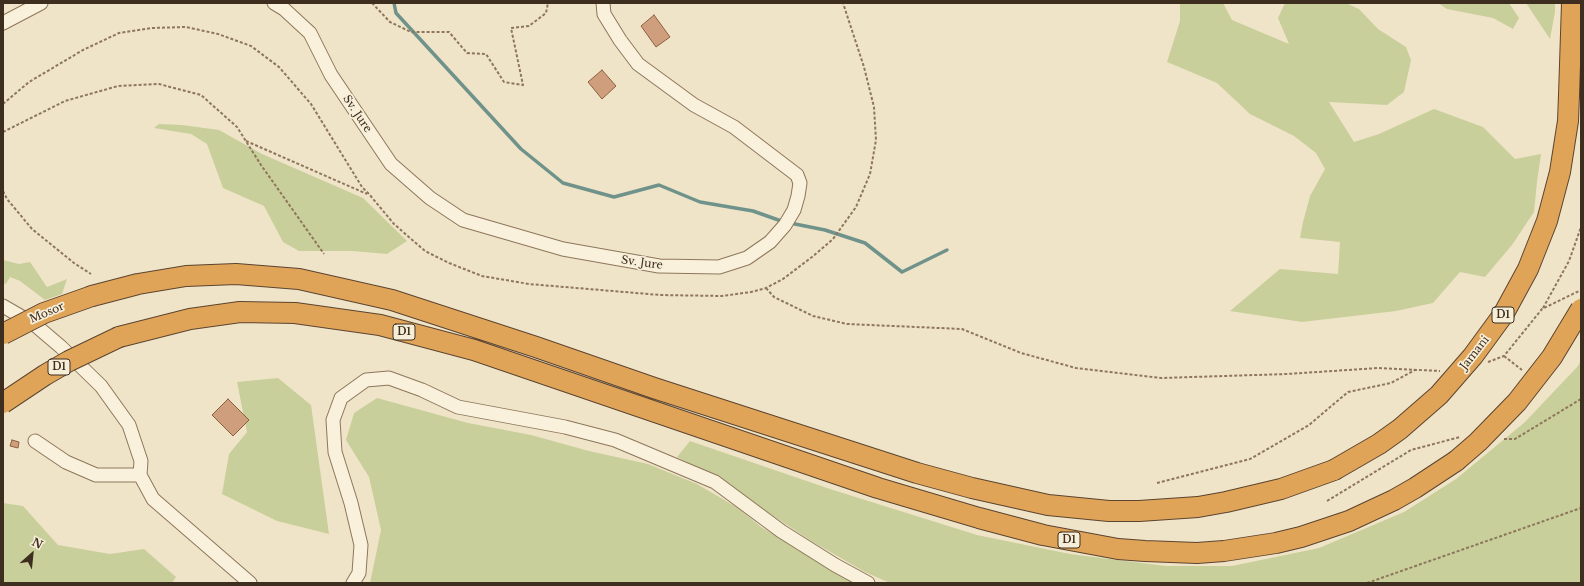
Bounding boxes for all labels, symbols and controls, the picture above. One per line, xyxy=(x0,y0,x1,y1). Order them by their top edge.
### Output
street label: Sv. Jure xyxy=(340,93,374,135)
street label: Sv. Jure xyxy=(620,254,664,272)
street label: Mosor xyxy=(28,300,66,326)
road number: D1 xyxy=(1492,307,1514,323)
road number: D1 xyxy=(393,324,415,340)
street label: Jamani xyxy=(1458,333,1492,373)
road number: D1 xyxy=(48,359,70,375)
road number: D1 xyxy=(1058,532,1080,548)
north arrow xyxy=(12,534,52,574)
text: N xyxy=(30,535,45,552)

